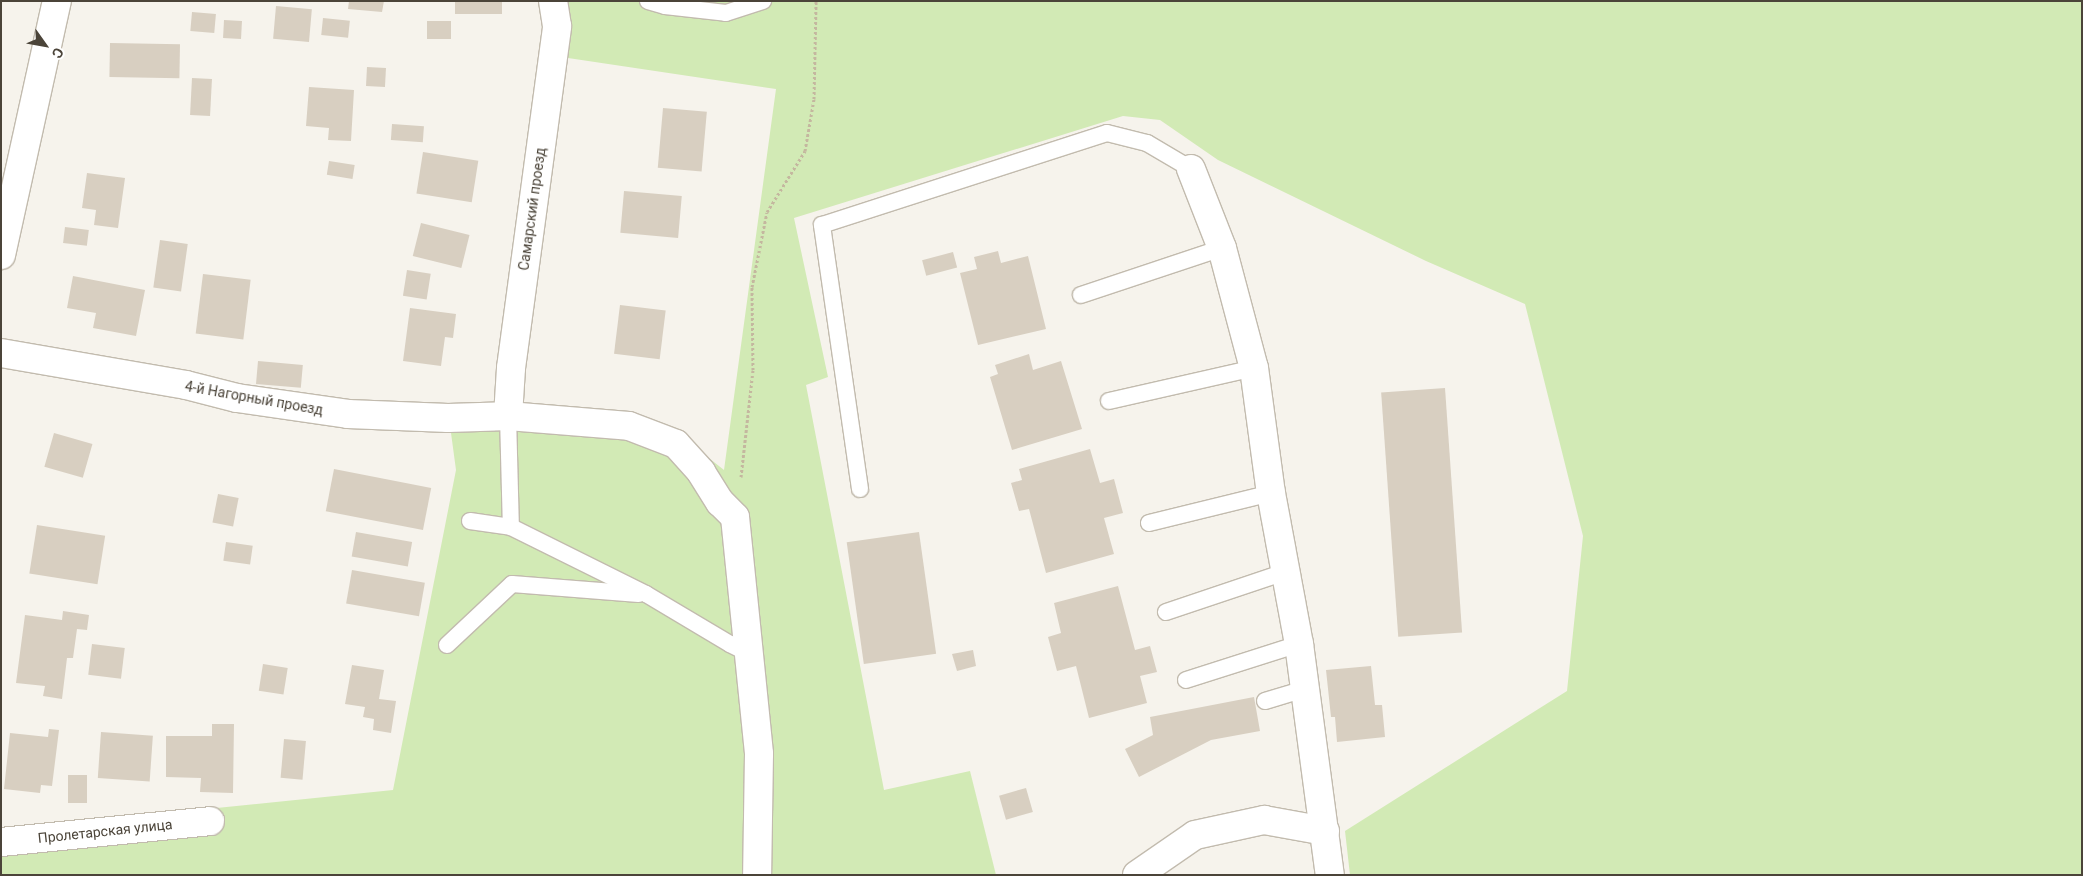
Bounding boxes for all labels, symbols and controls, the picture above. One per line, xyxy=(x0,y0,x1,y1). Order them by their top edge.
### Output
north arrow xyxy=(20,20,70,70)
text: С xyxy=(49,45,67,61)
street label: Самарский проезд xyxy=(515,146,549,272)
street label: 4-й Нагорный проезд xyxy=(184,378,324,418)
street label: Пролетарская улица xyxy=(37,816,173,846)

